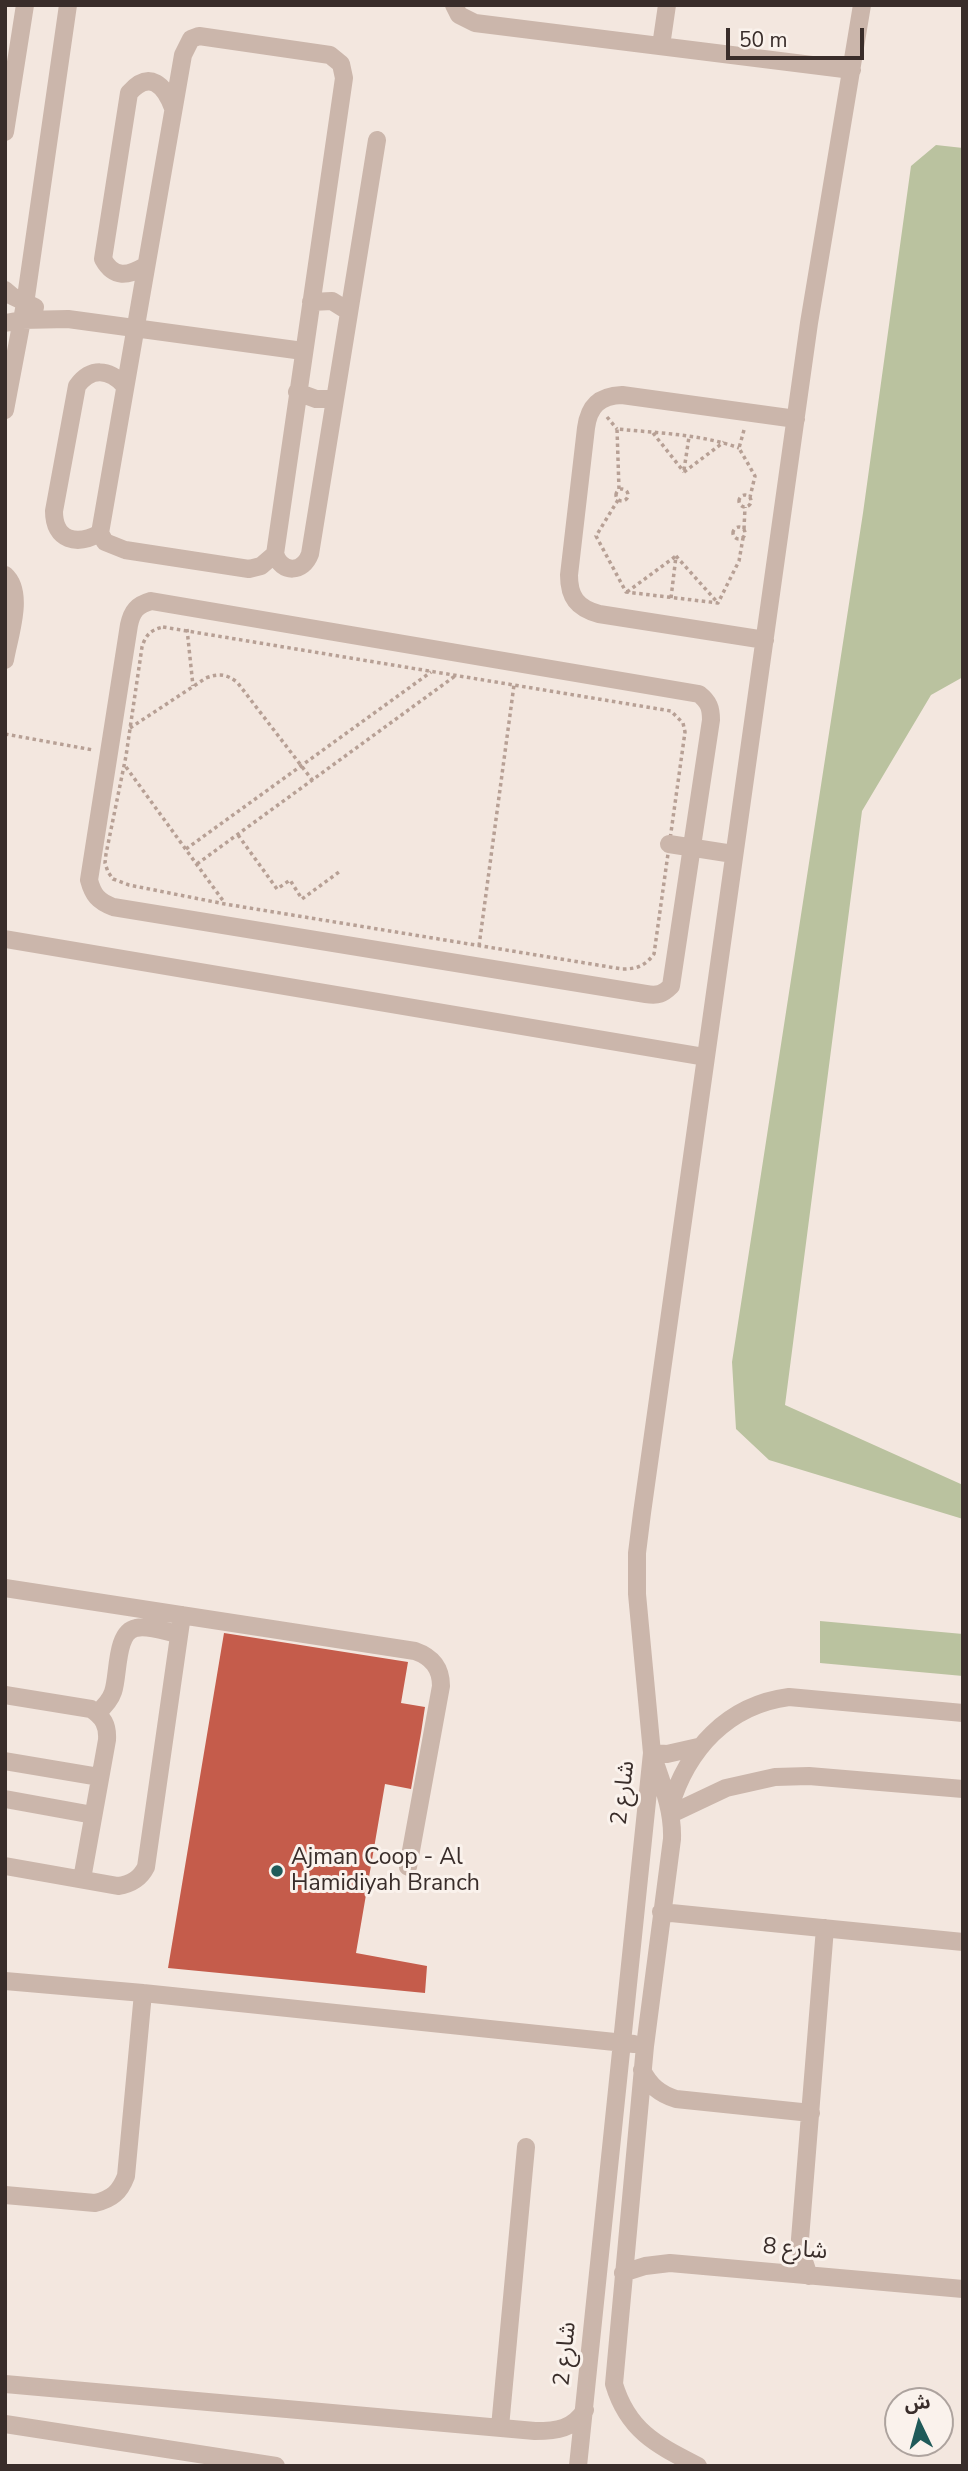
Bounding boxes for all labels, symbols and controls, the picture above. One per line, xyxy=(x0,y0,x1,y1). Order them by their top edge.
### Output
scale bar xyxy=(730,14,868,58)
text: 50 m xyxy=(739,26,788,54)
street label: شارع 2 xyxy=(606,1759,642,1827)
place label: Ajman Coop - Al Hamidiyah Branch xyxy=(291,1844,480,1898)
marker: Ajman Coop - Al Hamidiyah Branch xyxy=(269,1863,285,1879)
street label: شارع 8 xyxy=(762,2233,828,2267)
street label: شارع 2 xyxy=(549,2320,583,2388)
north arrow xyxy=(884,2387,954,2457)
text: ش xyxy=(903,2389,931,2417)

